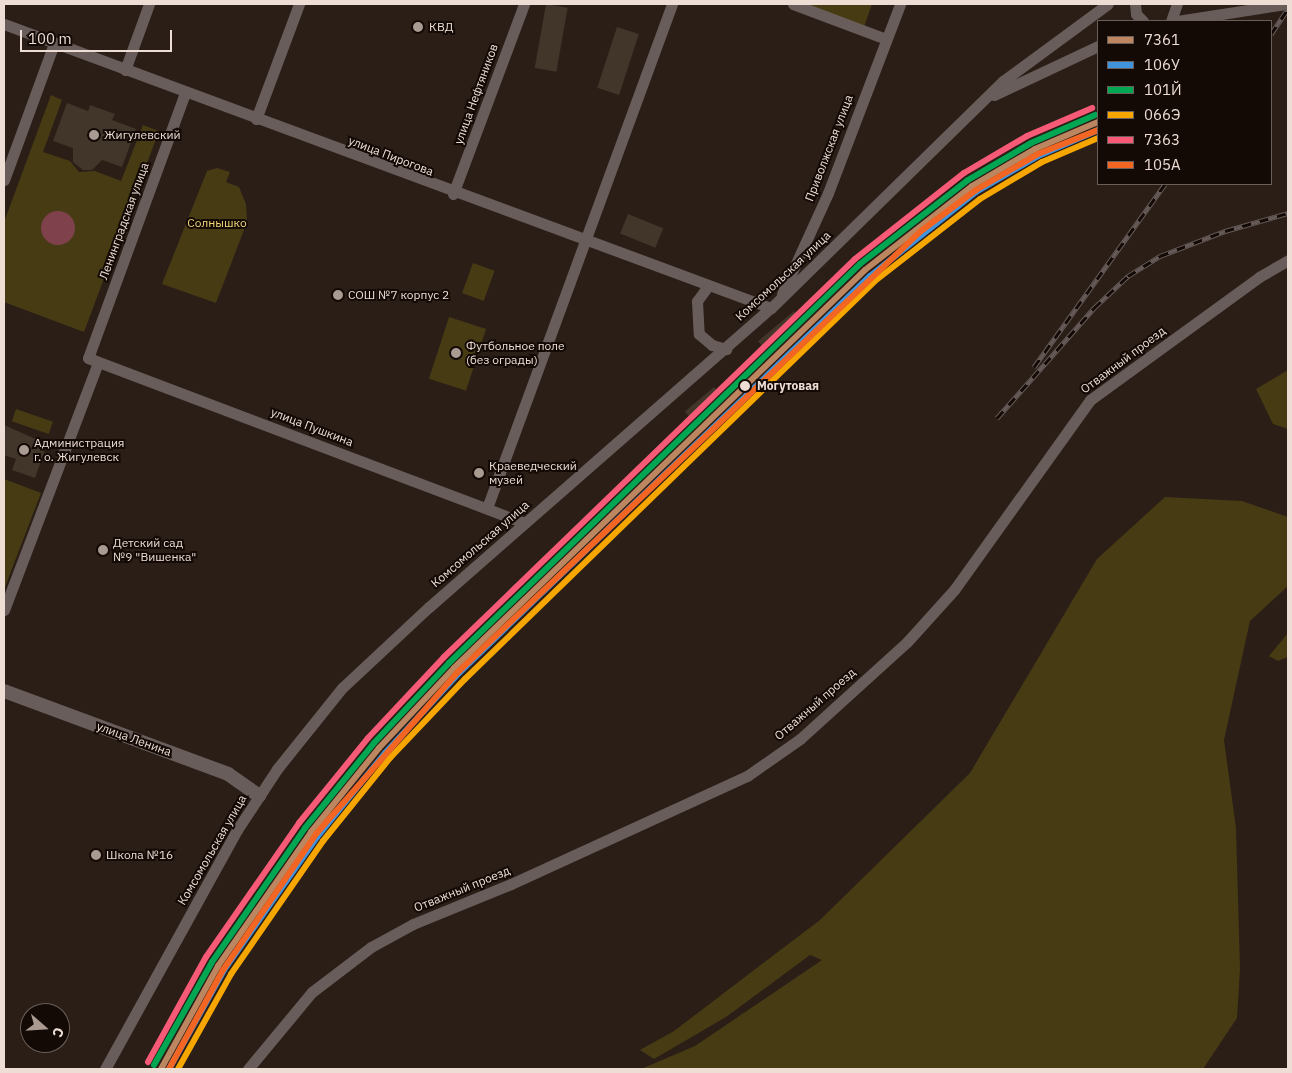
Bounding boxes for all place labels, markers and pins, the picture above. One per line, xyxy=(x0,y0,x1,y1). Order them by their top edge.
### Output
marker: КВД xyxy=(411,20,425,34)
place label: КВД xyxy=(429,20,453,34)
place label: Жигулевский xyxy=(104,128,181,142)
marker: Жигулевский xyxy=(88,129,100,141)
place label: СОШ №7 корпус 2 xyxy=(348,288,449,302)
marker: СОШ №7 корпус 2 xyxy=(332,289,344,301)
place label: Футбольное поле (без ограды) xyxy=(466,339,565,367)
marker: Футбольное поле (без ограды) xyxy=(450,347,462,359)
marker: Могутовая xyxy=(737,378,753,394)
place label: Могутовая xyxy=(757,379,819,393)
place label: Администрация г. о. Жигулевск xyxy=(34,436,124,464)
marker: Администрация г. о. Жигулевск xyxy=(18,444,30,456)
place label: Краеведческий музей xyxy=(489,459,577,487)
marker: Краеведческий музей xyxy=(473,467,485,479)
place label: Детский сад №9 "Вишенка" xyxy=(113,536,196,564)
marker: Детский сад №9 "Вишенка" xyxy=(97,544,109,556)
place label: Школа №16 xyxy=(106,848,173,862)
marker: Школа №16 xyxy=(90,849,102,861)

